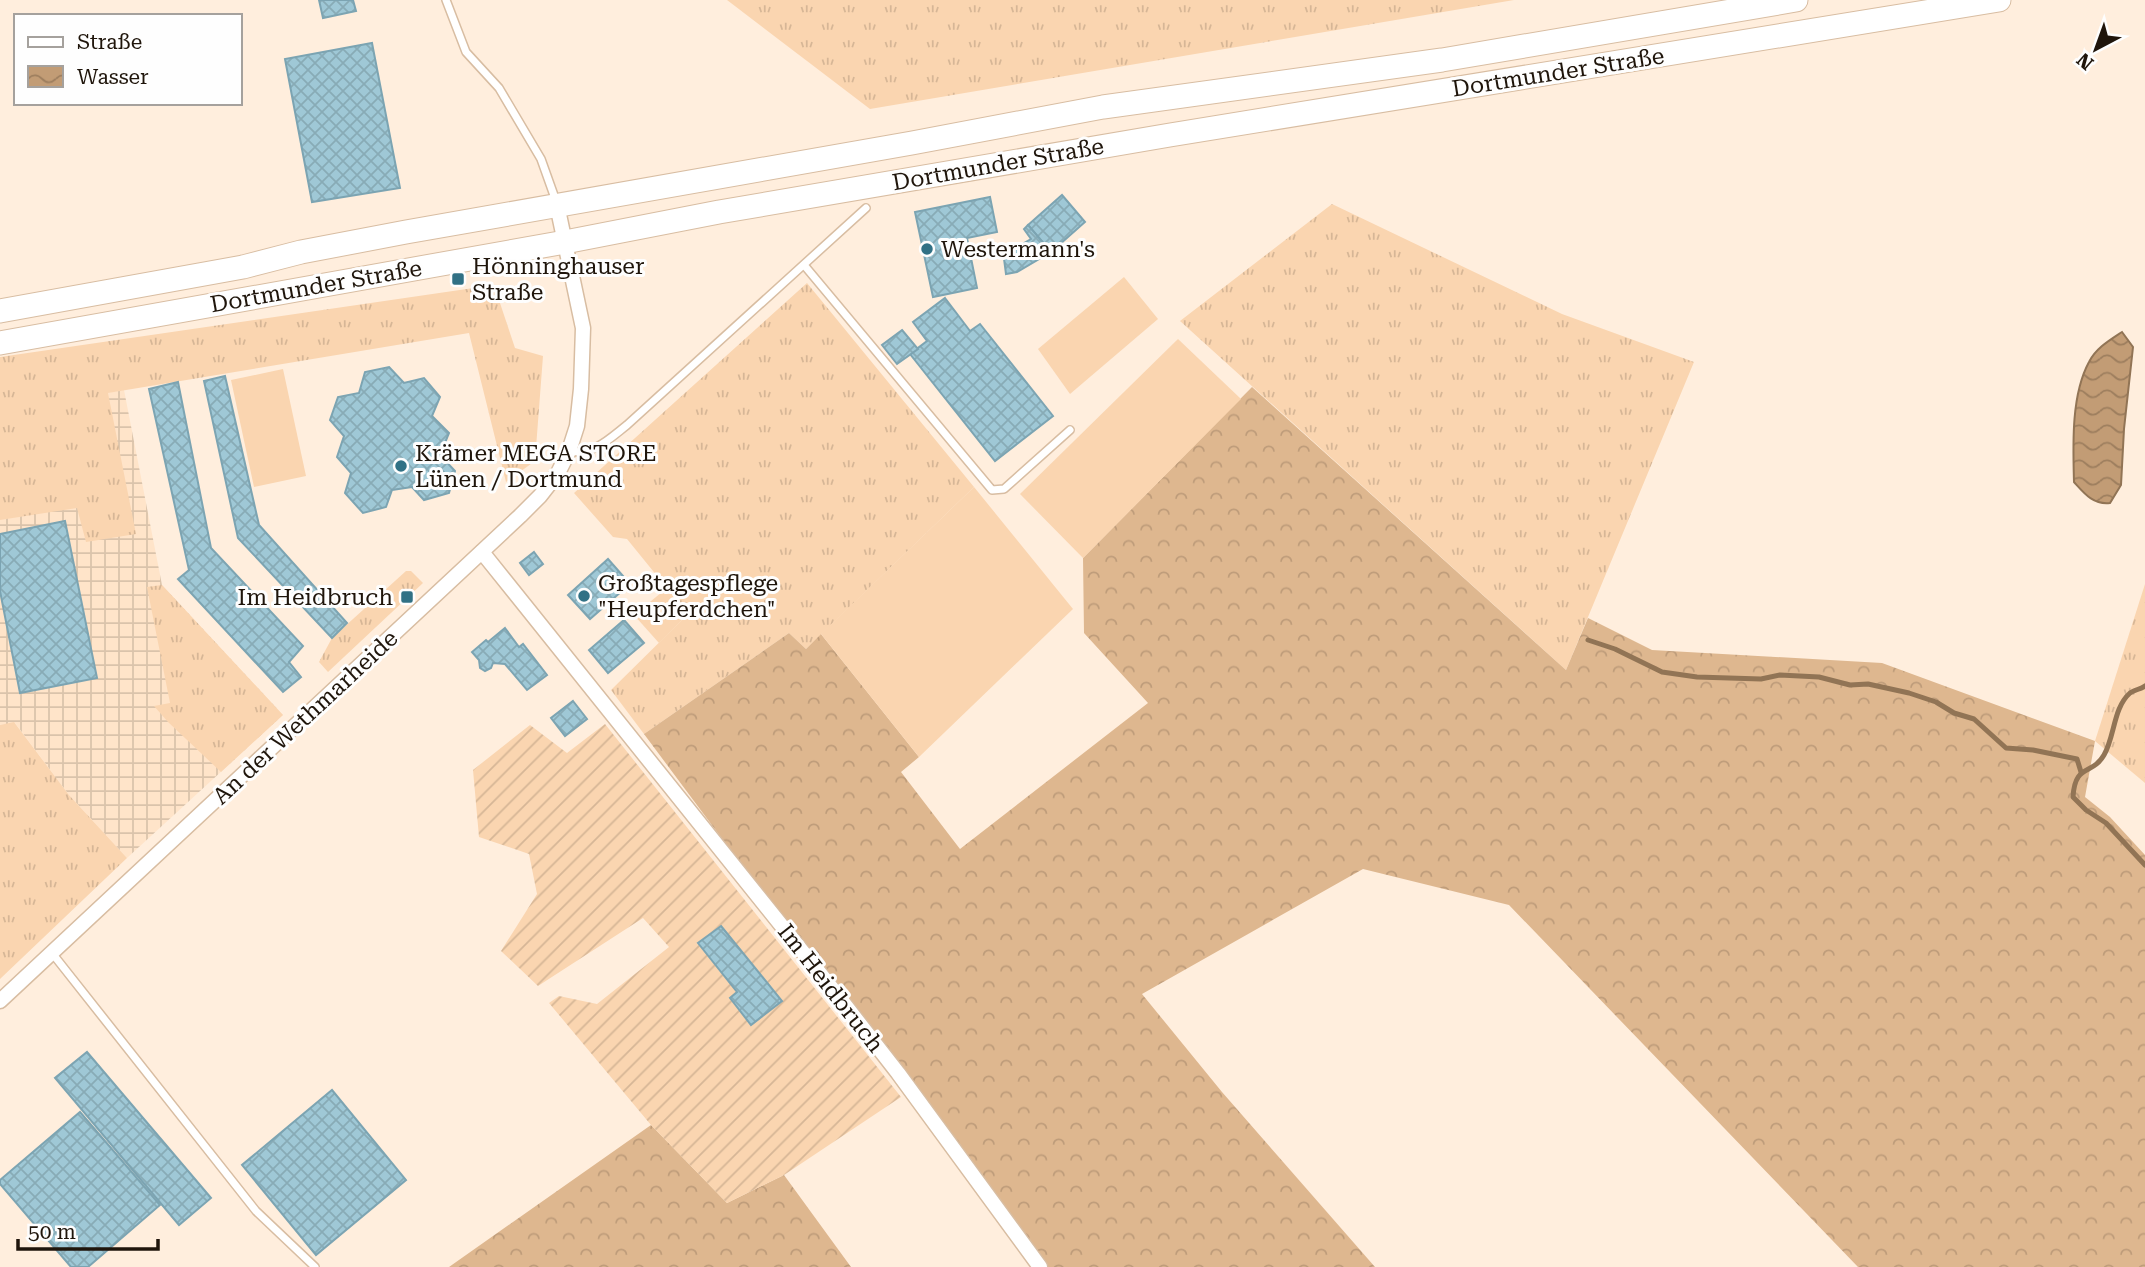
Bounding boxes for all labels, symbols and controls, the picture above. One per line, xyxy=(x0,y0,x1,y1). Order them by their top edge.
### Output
legend xyxy=(14,14,242,105)
north arrow xyxy=(2061,14,2131,84)
text: Straße xyxy=(77,30,142,54)
street label: Dortmunder Straße xyxy=(1450,42,1666,103)
text: N xyxy=(2072,48,2098,75)
text: Wasser xyxy=(77,65,149,89)
street label: Dortmunder Straße xyxy=(890,133,1106,196)
place label: Westermann's xyxy=(941,236,1095,263)
marker: Westermann's xyxy=(919,241,935,257)
place label: Hönninghauser Straße xyxy=(472,253,644,306)
street label: Dortmunder Straße xyxy=(208,255,424,318)
marker: Hönninghauser Straße xyxy=(450,271,466,287)
place label: Krämer MEGA STORE Lünen / Dortmund xyxy=(415,440,657,493)
marker: Krämer MEGA STORE Lünen / Dortmund xyxy=(393,458,409,474)
place label: Großtagespflege "Heupferdchen" xyxy=(598,570,778,623)
place label: Im Heidbruch xyxy=(238,584,393,611)
marker: Großtagespflege "Heupferdchen" xyxy=(576,588,592,604)
marker: Im Heidbruch xyxy=(399,589,415,605)
street label: An der Wethmarheide xyxy=(207,625,403,810)
street label: Im Heidbruch xyxy=(772,919,889,1058)
scale bar xyxy=(18,1208,158,1252)
text: 50 m xyxy=(28,1220,76,1244)

